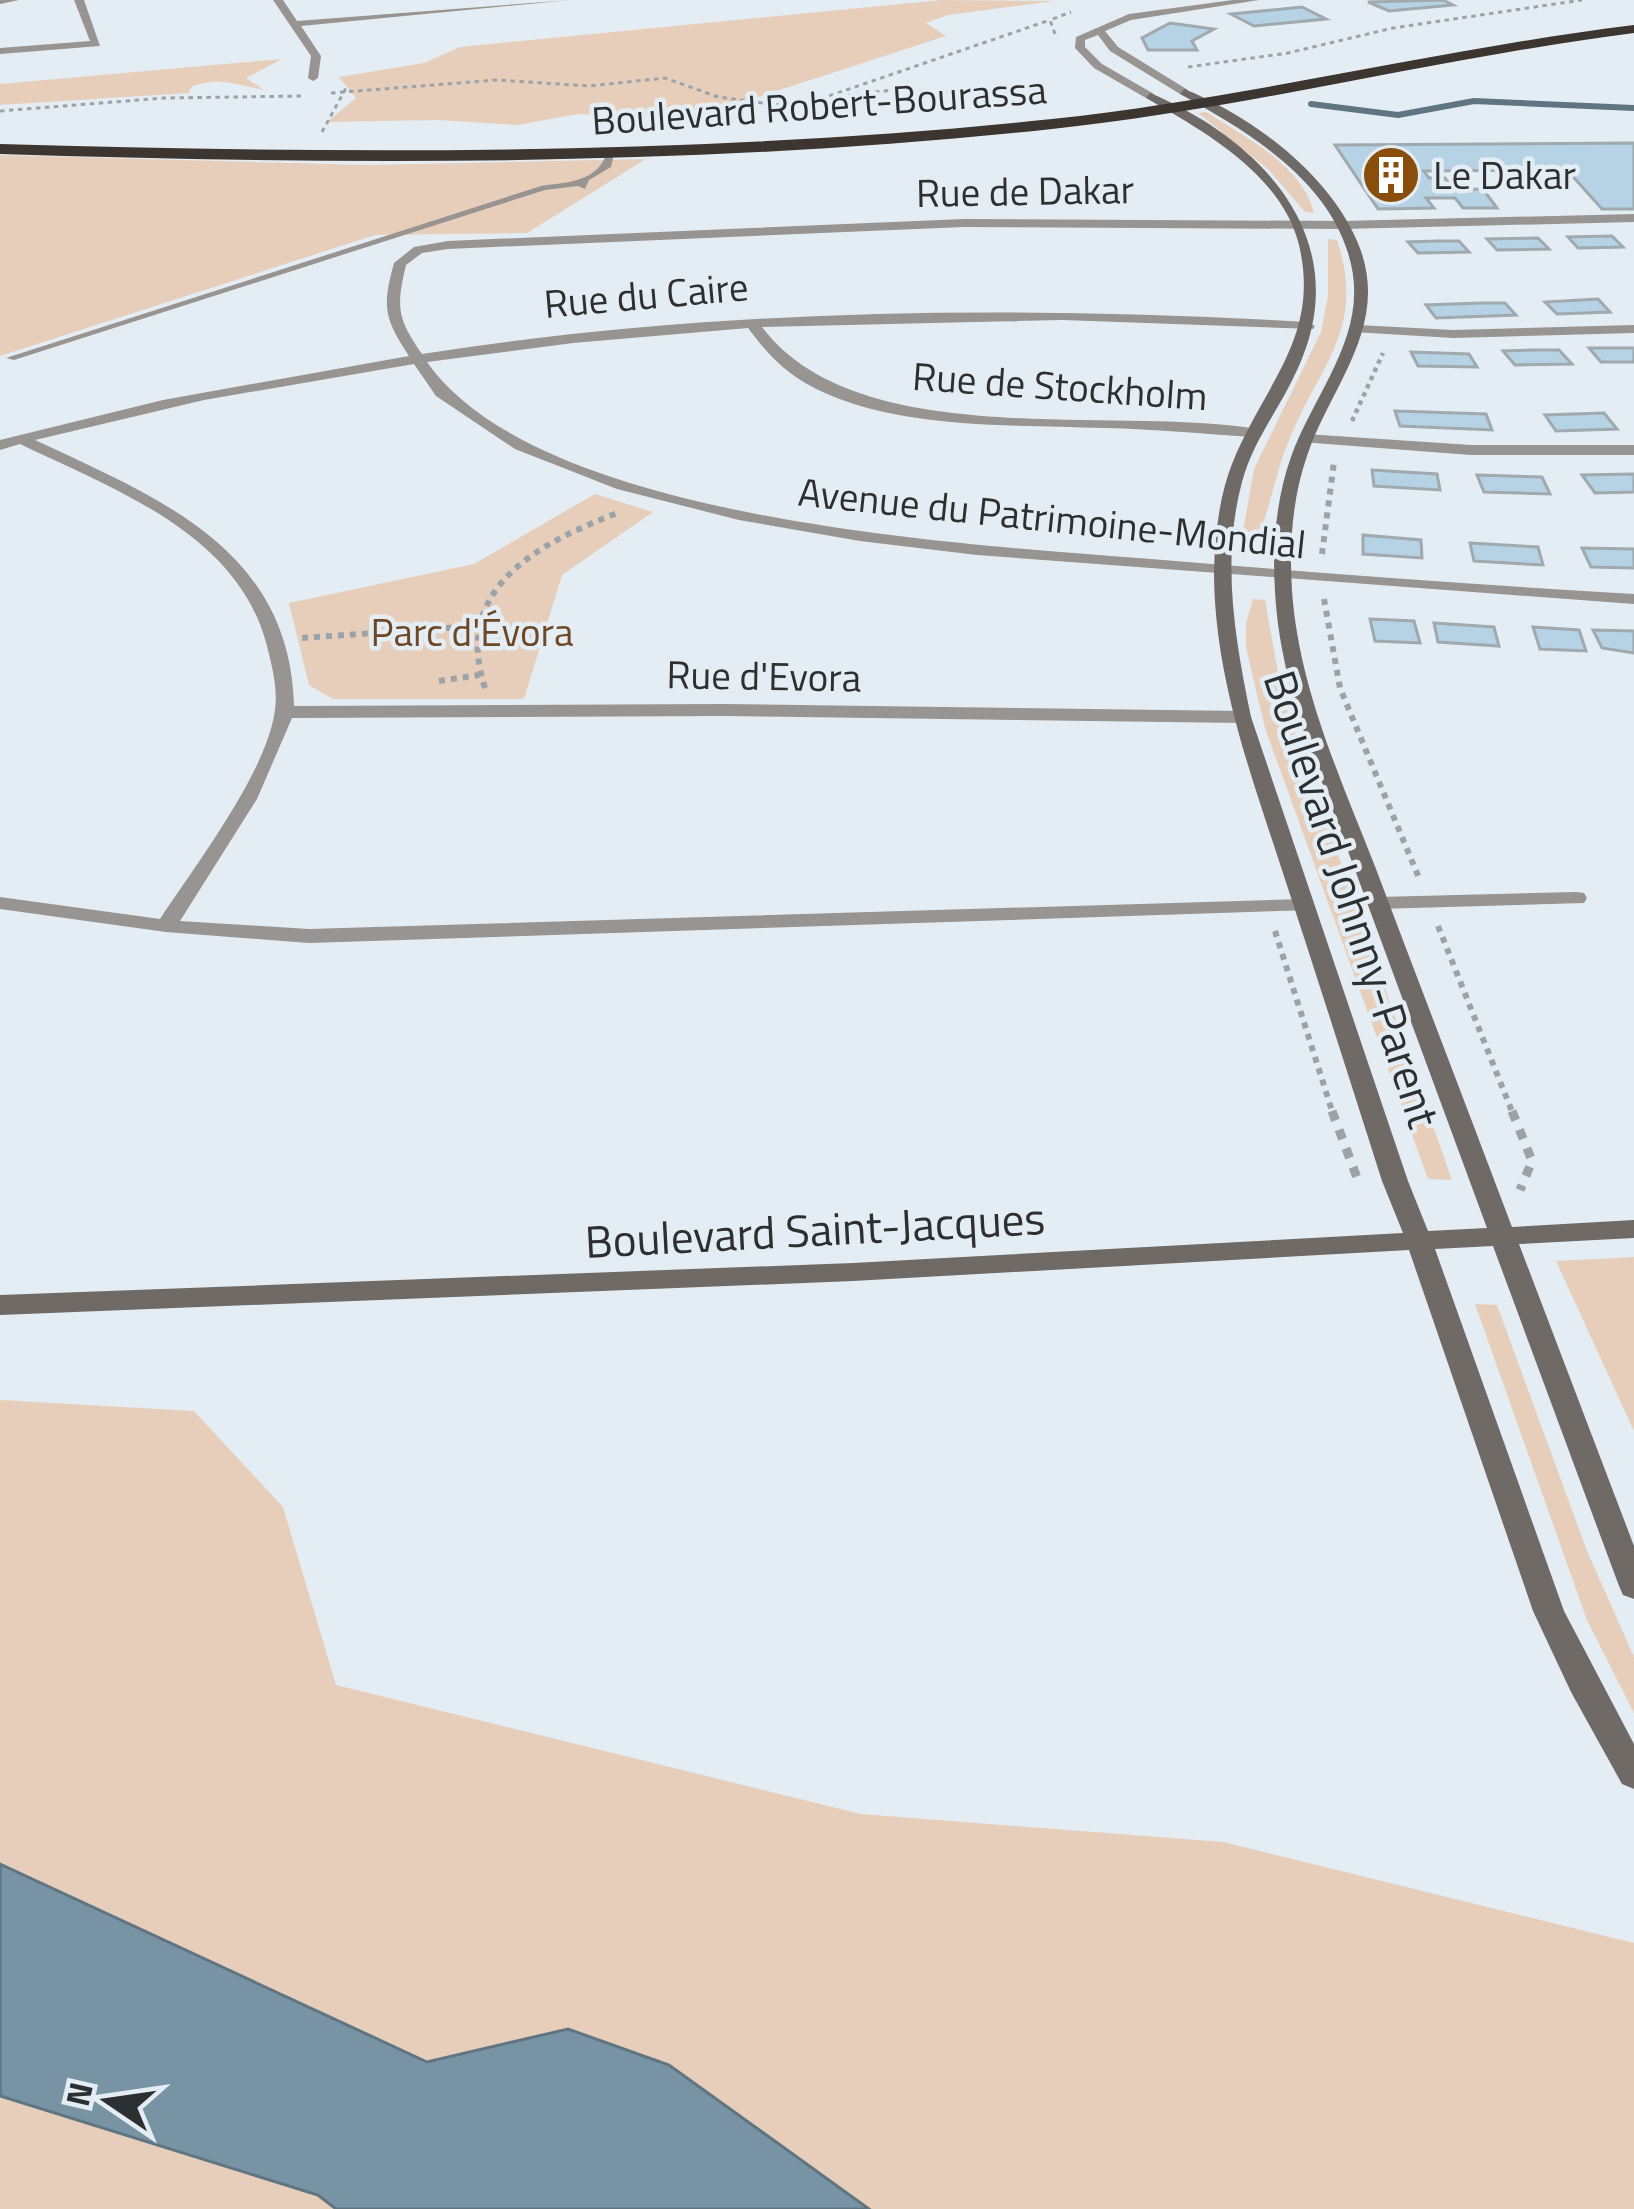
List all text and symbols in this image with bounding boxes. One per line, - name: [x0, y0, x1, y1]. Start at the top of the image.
- street label: Boulevard Robert-Bourassa: [590, 59, 1048, 150]
- building icon: Le Dakar: [1360, 144, 1422, 206]
- place label: Le Dakar: [1433, 145, 1576, 204]
- street label: Rue de Dakar: [915, 159, 1135, 222]
- street label: Rue du Caire: [541, 256, 751, 333]
- street label: Rue de Stockholm: [910, 346, 1210, 425]
- street label: Avenue du Patrimoine-Mondial: [795, 462, 1309, 573]
- park label: Parc d'Évora: [370, 602, 574, 661]
- street label: Rue d'Evora: [666, 644, 862, 707]
- street label: Boulevard Johnny-Parent: [1247, 661, 1459, 1136]
- street label: Boulevard Saint-Jacques: [583, 1183, 1047, 1275]
- north arrow: [48, 2041, 168, 2161]
- text: N: [52, 2077, 106, 2111]

